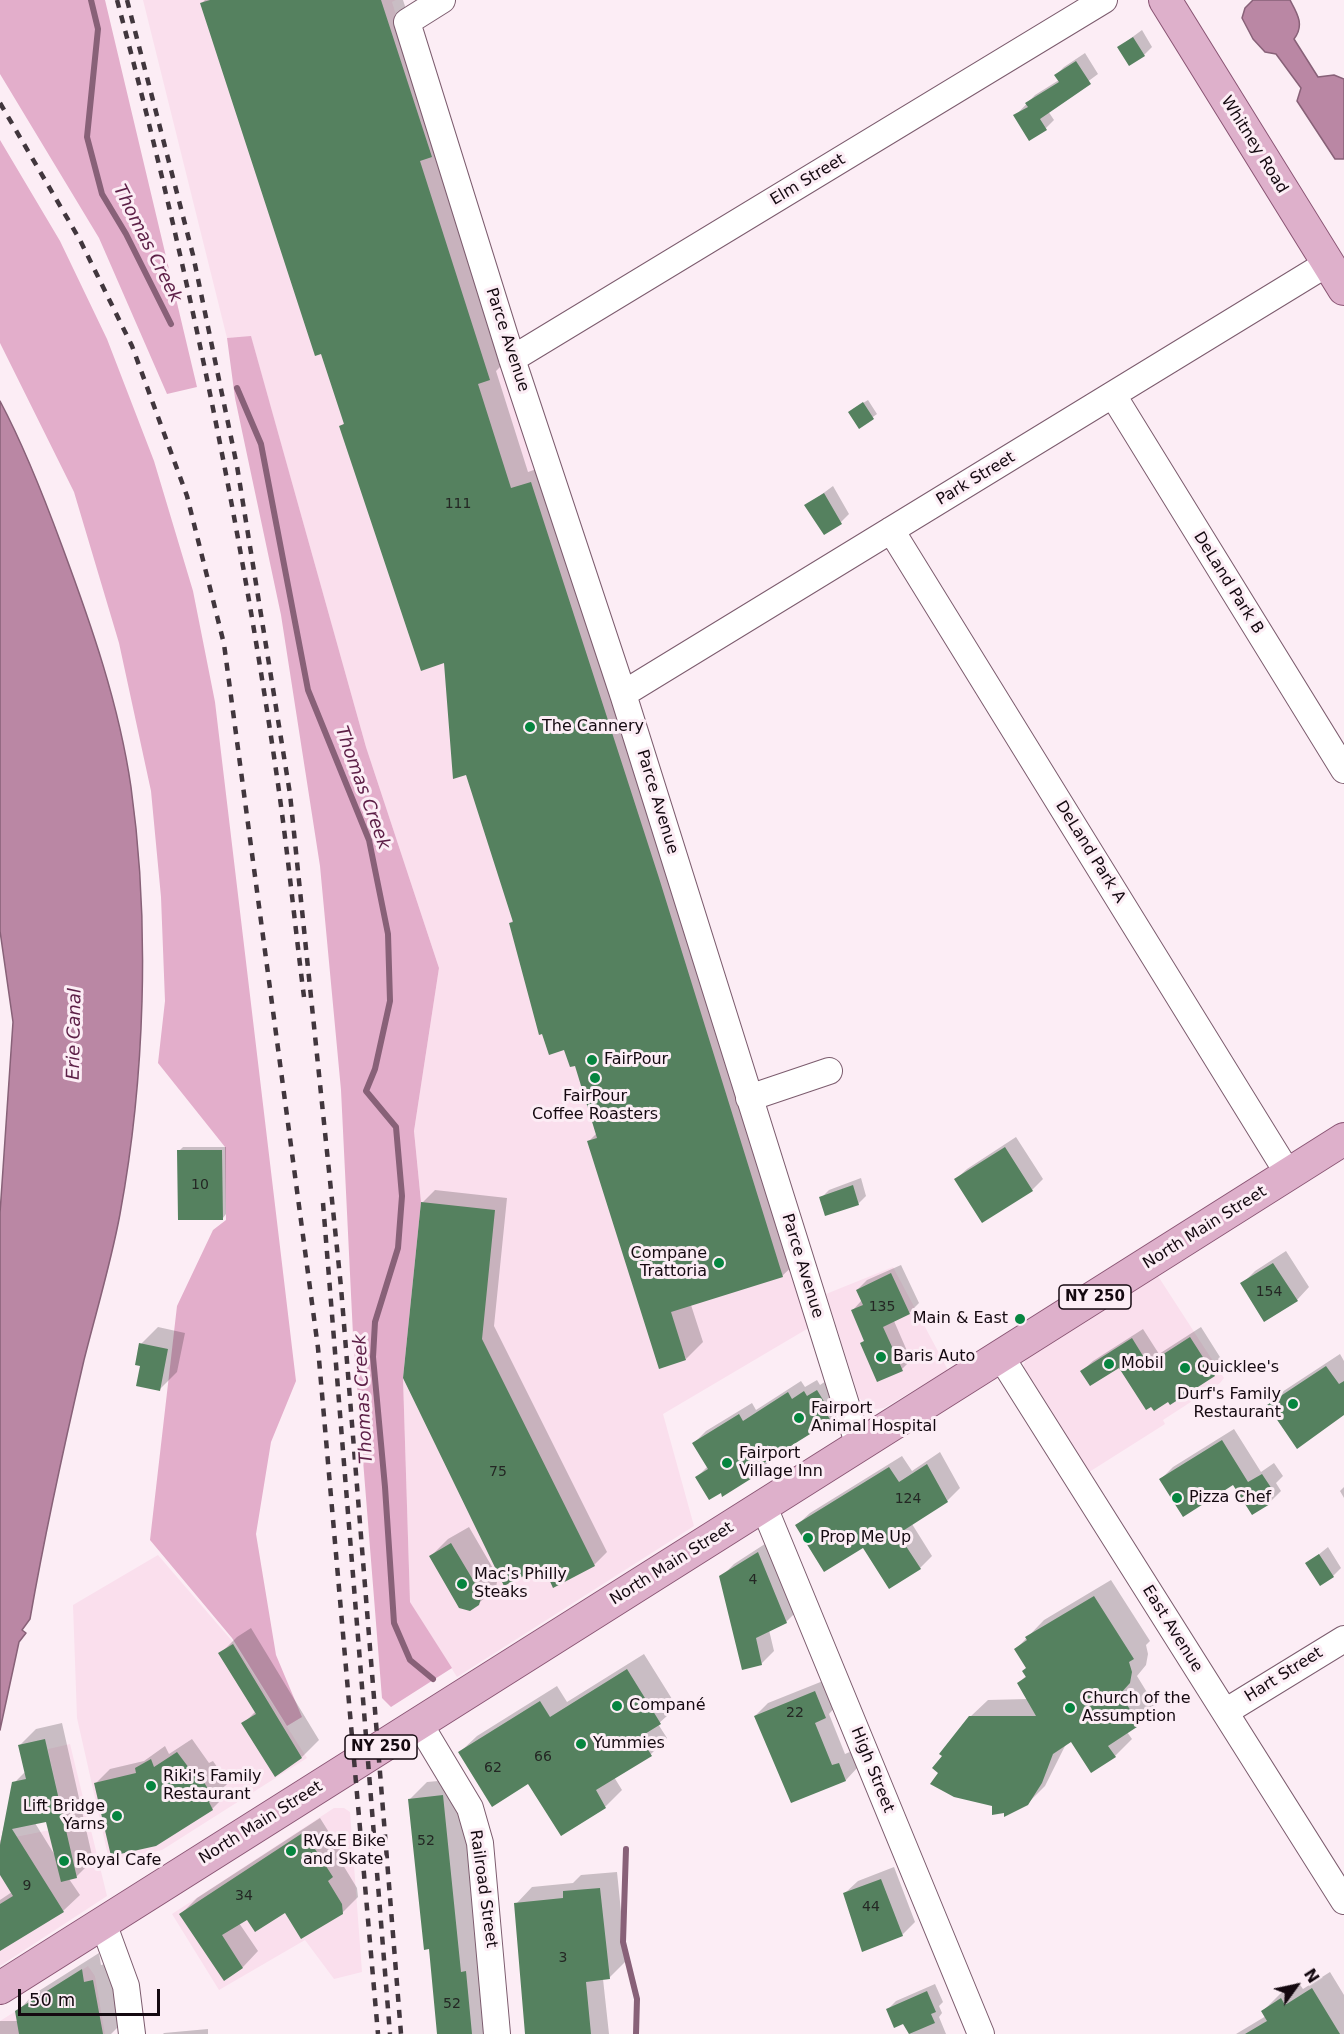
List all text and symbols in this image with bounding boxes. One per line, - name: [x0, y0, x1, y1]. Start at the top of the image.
- street label: Whitney Road: [1216, 93, 1292, 197]
- street label: Elm Street: [767, 150, 849, 210]
- water label: Thomas Creek: [108, 181, 186, 307]
- street label: Parce Avenue: [481, 286, 533, 394]
- street label: Park Street: [933, 448, 1019, 510]
- house number: 111: [445, 496, 471, 512]
- street label: DeLand Park B: [1189, 528, 1267, 638]
- place label: The Cannery: [542, 717, 644, 737]
- marker: The Cannery: [523, 720, 537, 734]
- water label: Thomas Creek: [330, 723, 394, 853]
- street label: Parce Avenue: [632, 747, 682, 857]
- street label: DeLand Park A: [1051, 797, 1129, 907]
- water label: Erie Canal: [63, 988, 87, 1080]
- place label: FairPour: [604, 1050, 668, 1070]
- marker: FairPour: [585, 1053, 599, 1067]
- marker: FairPour Coffee Roasters: [588, 1071, 602, 1085]
- place label: FairPour Coffee Roasters: [532, 1087, 658, 1125]
- house number: 10: [191, 1177, 209, 1193]
- street label: North Main Street: [1140, 1182, 1270, 1274]
- street label: Parce Avenue: [777, 1211, 827, 1321]
- place label: Compane Trattoria: [631, 1244, 707, 1282]
- marker: Compane Trattoria: [712, 1256, 726, 1270]
- house number: 154: [1256, 1284, 1282, 1300]
- road number: NY 250: [1059, 1285, 1131, 1309]
- house number: 135: [869, 1299, 895, 1315]
- place label: Main & East: [913, 1309, 1008, 1329]
- marker: Main & East: [1013, 1312, 1027, 1326]
- water label: Thomas Creek: [350, 1334, 378, 1464]
- place label: Baris Auto: [893, 1347, 975, 1367]
- marker: Baris Auto: [874, 1350, 888, 1364]
- place label: Mobil: [1121, 1354, 1164, 1374]
- marker: Mobil: [1102, 1357, 1116, 1371]
- place label: Quicklee's: [1197, 1358, 1279, 1378]
- marker: Quicklee's: [1178, 1361, 1192, 1375]
- place label: Durf's Family Restaurant: [1177, 1385, 1281, 1423]
- marker: Durf's Family Restaurant: [1286, 1397, 1300, 1411]
- place label: Fairport Animal Hospital: [811, 1399, 937, 1437]
- marker: Fairport Animal Hospital: [792, 1411, 806, 1425]
- place label: Fairport Village Inn: [739, 1444, 823, 1482]
- marker: Fairport Village Inn: [720, 1456, 734, 1470]
- house number: 75: [489, 1464, 507, 1480]
- place label: Pizza Chef: [1189, 1488, 1271, 1508]
- house number: 124: [895, 1491, 921, 1507]
- marker: Pizza Chef: [1170, 1491, 1184, 1505]
- street label: North Main Street: [607, 1518, 737, 1610]
- place label: Prop Me Up: [820, 1528, 911, 1548]
- marker: Prop Me Up: [801, 1531, 815, 1545]
- place label: Mac's Philly Steaks: [474, 1565, 567, 1603]
- house number: 4: [749, 1572, 757, 1588]
- marker: Mac's Philly Steaks: [455, 1577, 469, 1591]
- street label: East Avenue: [1138, 1582, 1206, 1676]
- street label: Hart Street: [1241, 1643, 1327, 1707]
- place label: Church of the Assumption: [1082, 1689, 1190, 1727]
- place label: Compané: [629, 1696, 705, 1716]
- marker: Compané: [610, 1699, 624, 1713]
- marker: Church of the Assumption: [1063, 1701, 1077, 1715]
- house number: 22: [786, 1705, 804, 1721]
- street label: High Street: [846, 1724, 898, 1816]
- place label: Yummies: [593, 1734, 665, 1754]
- road number: NY 250: [345, 1735, 417, 1759]
- marker: Yummies: [574, 1737, 588, 1751]
- house number: 66: [534, 1749, 552, 1765]
- house number: 62: [484, 1760, 502, 1776]
- place label: Riki's Family Restaurant: [163, 1767, 262, 1805]
- street label: North Main Street: [196, 1777, 326, 1869]
- marker: Riki's Family Restaurant: [144, 1779, 158, 1793]
- place label: Lift Bridge Yarns: [23, 1797, 105, 1835]
- marker: Lift Bridge Yarns: [110, 1809, 124, 1823]
- street label: Railroad Street: [465, 1829, 501, 1949]
- place label: RV&E Bike and Skate: [303, 1832, 386, 1870]
- house number: 52: [417, 1833, 435, 1849]
- marker: RV&E Bike and Skate: [284, 1844, 298, 1858]
- place label: Royal Cafe: [76, 1851, 161, 1871]
- marker: Royal Cafe: [57, 1854, 71, 1868]
- house number: 9: [23, 1878, 31, 1894]
- house number: 34: [235, 1888, 253, 1904]
- house number: 44: [862, 1899, 880, 1915]
- house number: 3: [559, 1950, 567, 1966]
- north arrow: [1266, 1956, 1326, 2016]
- text: N: [1300, 1965, 1323, 1987]
- scale bar: [21, 1977, 164, 2015]
- text: 50 m: [29, 1989, 75, 2010]
- house number: 52: [443, 1996, 461, 2012]

